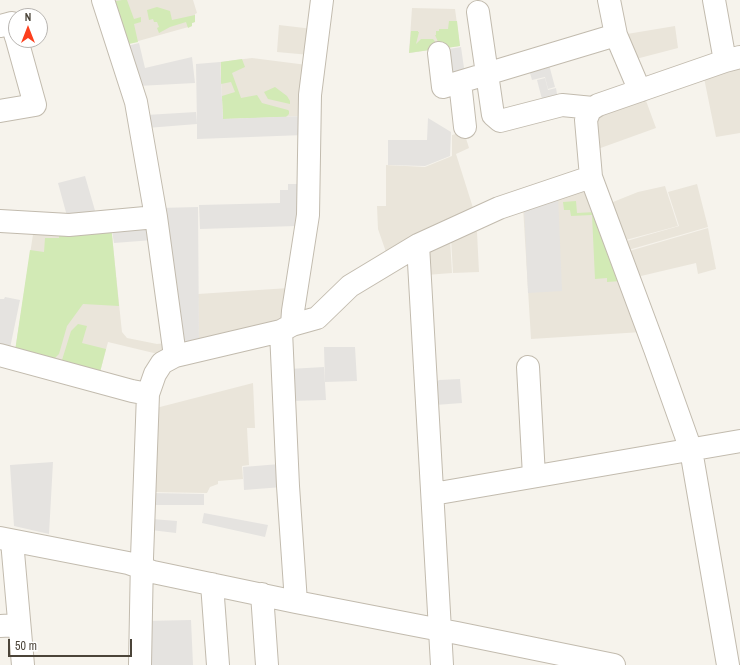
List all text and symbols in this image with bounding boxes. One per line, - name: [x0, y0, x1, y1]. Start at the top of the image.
- north arrow: [8, 8, 48, 48]
- text: N: [25, 10, 31, 24]
- scale bar: [10, 631, 134, 657]
- text: 50 m: [15, 638, 37, 654]

